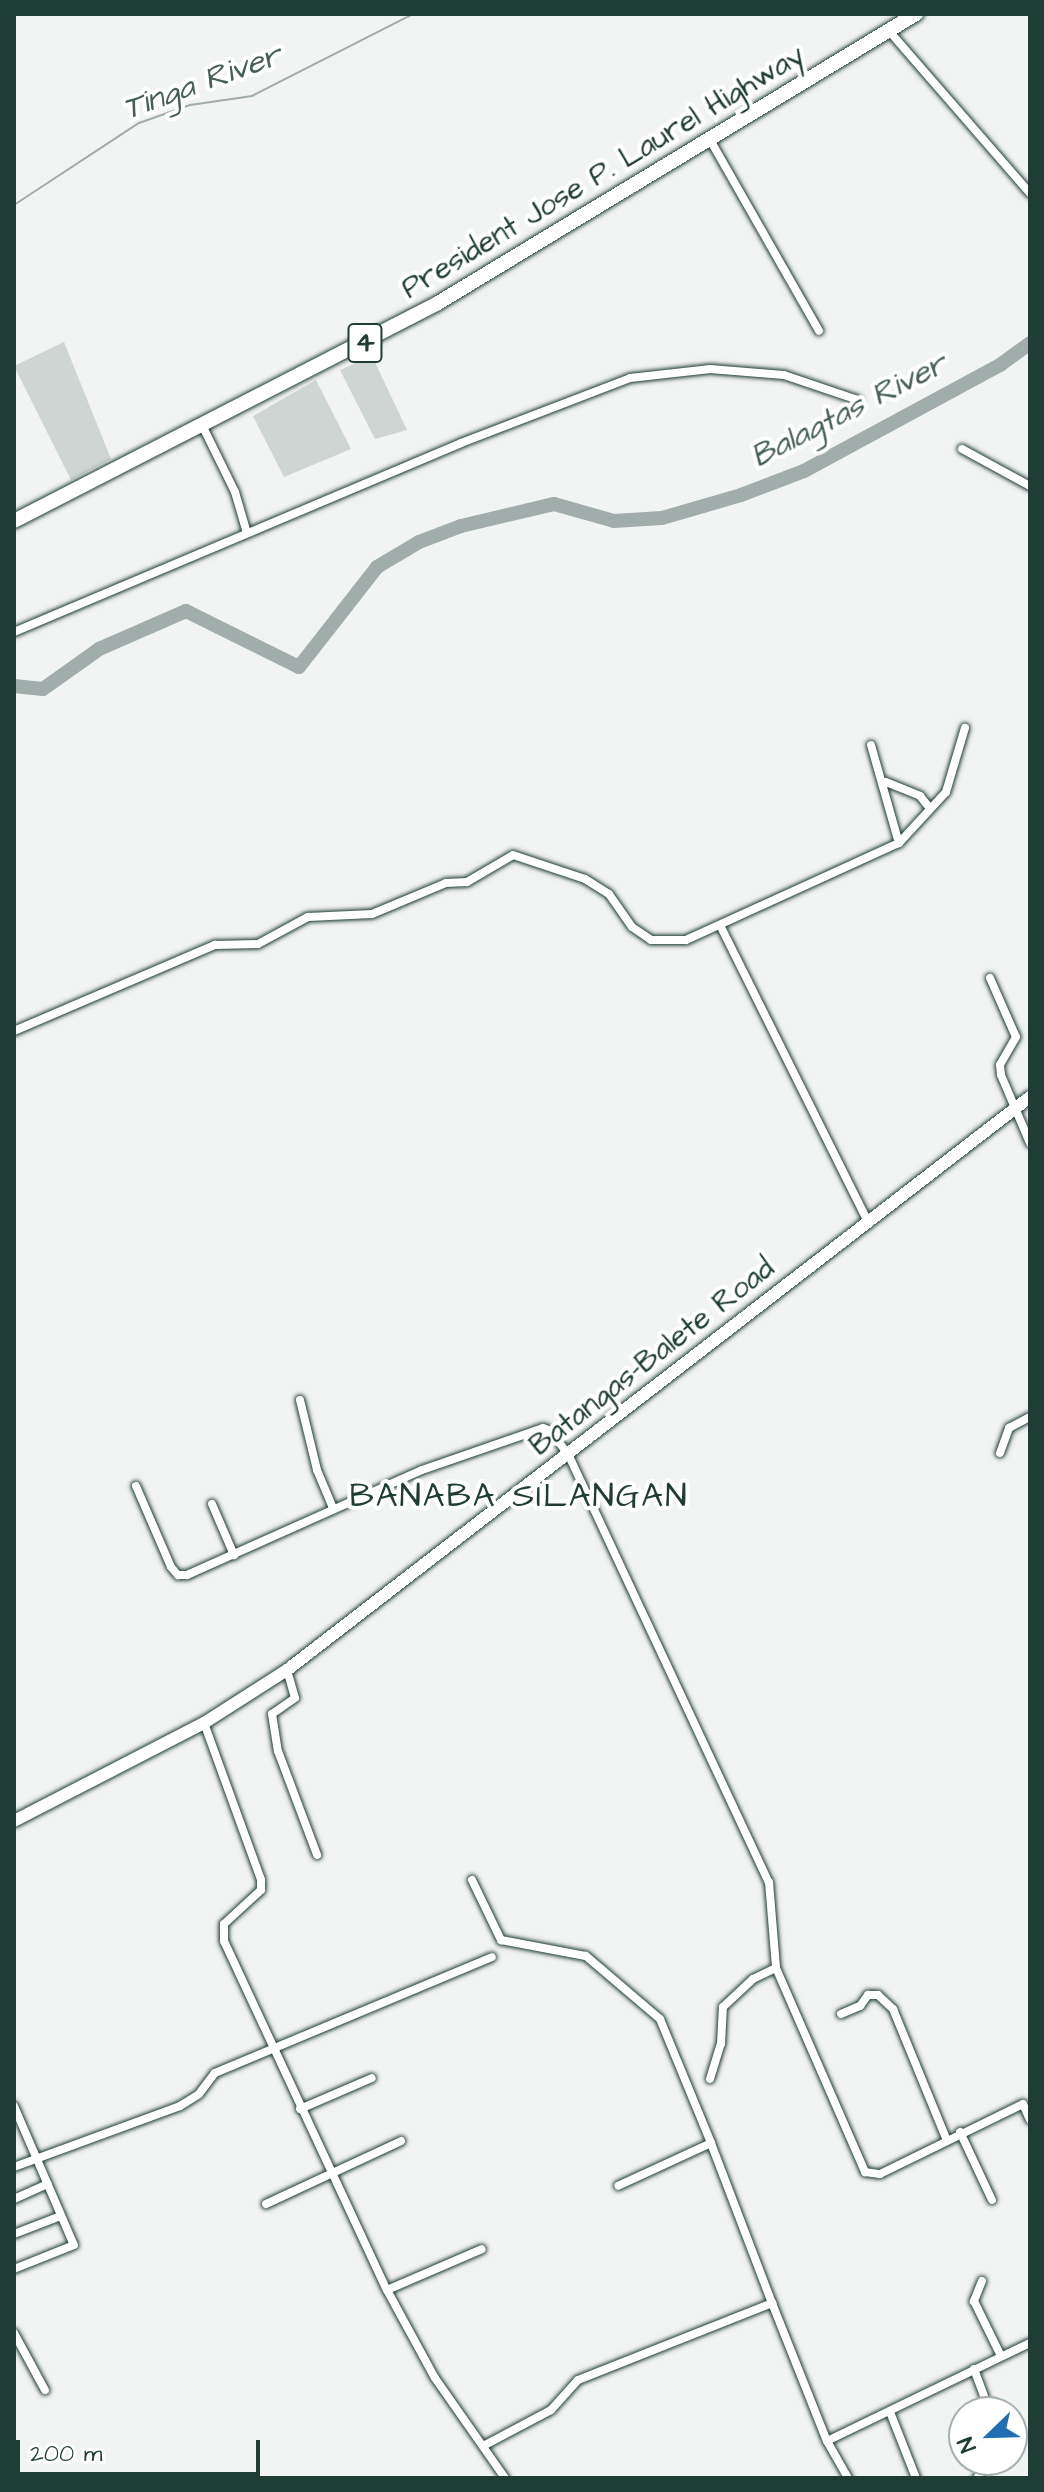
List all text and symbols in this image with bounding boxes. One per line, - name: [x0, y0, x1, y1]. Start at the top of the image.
- water label: Tinga River: [118, 37, 286, 129]
- street label: President Jose P. Laurel Highway: [395, 37, 811, 307]
- road number: 4: [347, 319, 383, 367]
- water label: Balagtas River: [745, 345, 953, 477]
- street label: Batangas-Balete Road: [522, 1250, 782, 1464]
- district label: BANABA SILANGAN: [350, 1477, 688, 1517]
- north arrow: [948, 2396, 1028, 2476]
- scale bar: [20, 2424, 264, 2474]
- text: N: [950, 2432, 984, 2457]
- text: 200 m: [30, 2437, 102, 2471]

